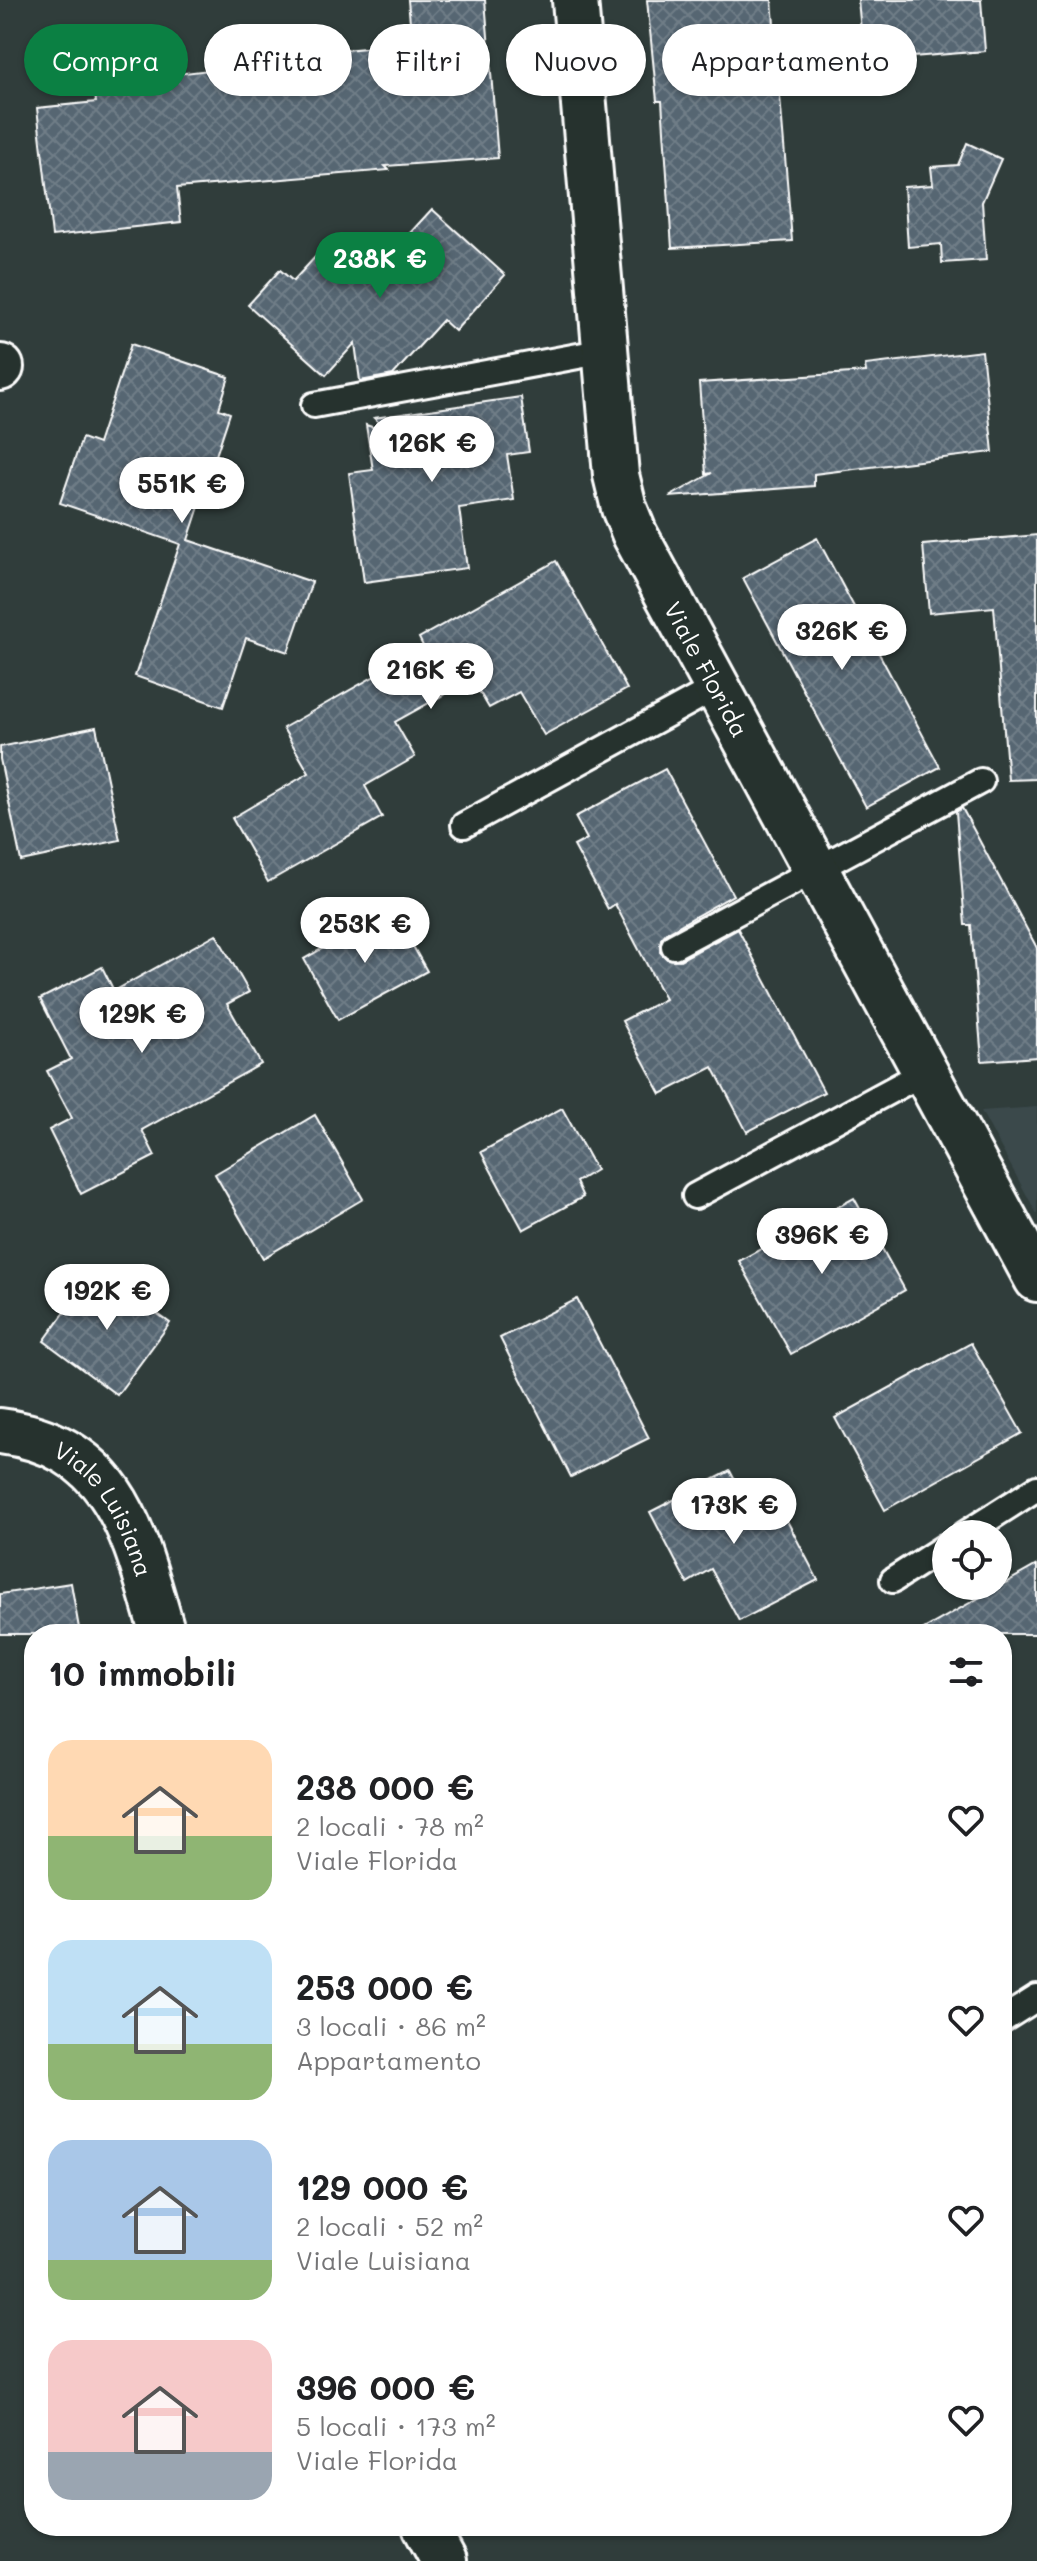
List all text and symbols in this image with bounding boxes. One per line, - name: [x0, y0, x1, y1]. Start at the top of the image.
- chip: Compra: [24, 24, 188, 96]
- chip: Affitta: [204, 24, 352, 96]
- chip: Filtri: [368, 24, 490, 96]
- chip: Nuovo: [506, 24, 646, 96]
- chip: Appartamento: [662, 24, 917, 96]
- pin: 238K €: [315, 232, 445, 300]
- text: 238K €: [333, 241, 427, 275]
- pin: 126K €: [367, 416, 497, 484]
- text: 126K €: [387, 425, 477, 459]
- pin: 551K €: [117, 457, 247, 525]
- text: 551K €: [137, 466, 227, 500]
- street label: Viale Florida: [658, 596, 757, 742]
- pin: 326K €: [777, 604, 907, 672]
- text: 326K €: [795, 613, 889, 647]
- pin: 216K €: [366, 643, 496, 711]
- text: 216K €: [386, 652, 476, 686]
- pin: 253K €: [300, 897, 430, 965]
- text: 253K €: [319, 906, 411, 940]
- pin: 129K €: [77, 987, 207, 1055]
- text: 129K €: [97, 996, 187, 1030]
- pin: 396K €: [757, 1208, 887, 1276]
- text: 396K €: [775, 1217, 869, 1251]
- pin: 192K €: [42, 1264, 172, 1332]
- text: 192K €: [62, 1273, 152, 1307]
- street label: Viale Luisiana: [49, 1433, 161, 1580]
- pin: 173K €: [669, 1478, 799, 1546]
- text: 173K €: [689, 1487, 779, 1521]
- map controls: [932, 1520, 1012, 1600]
- button: locate: [932, 1520, 1012, 1600]
- text: 10 immobili: [48, 1650, 237, 1695]
- icon: filters: [944, 1650, 988, 1694]
- text: 238 000 €: [296, 1764, 474, 1809]
- icon: home: [112, 1772, 208, 1868]
- icon: heart: [944, 1798, 988, 1842]
- text: 2 locali · 78 m²: [296, 1809, 484, 1843]
- text: Viale Florida: [296, 1843, 458, 1877]
- text: 253 000 €: [296, 1964, 473, 2009]
- icon: home: [112, 1972, 208, 2068]
- icon: heart: [944, 1998, 988, 2042]
- text: 3 locali · 86 m²: [296, 2009, 486, 2043]
- text: Appartamento: [296, 2043, 481, 2077]
- text: 129 000 €: [296, 2164, 468, 2209]
- icon: home: [112, 2172, 208, 2268]
- icon: heart: [944, 2198, 988, 2242]
- text: 2 locali · 52 m²: [296, 2209, 483, 2243]
- text: Viale Luisiana: [296, 2243, 471, 2277]
- text: 396 000 €: [296, 2364, 475, 2409]
- icon: home: [112, 2372, 208, 2468]
- icon: heart: [944, 2398, 988, 2442]
- text: 5 locali · 173 m²: [296, 2409, 496, 2443]
- text: Viale Florida: [296, 2443, 458, 2477]

